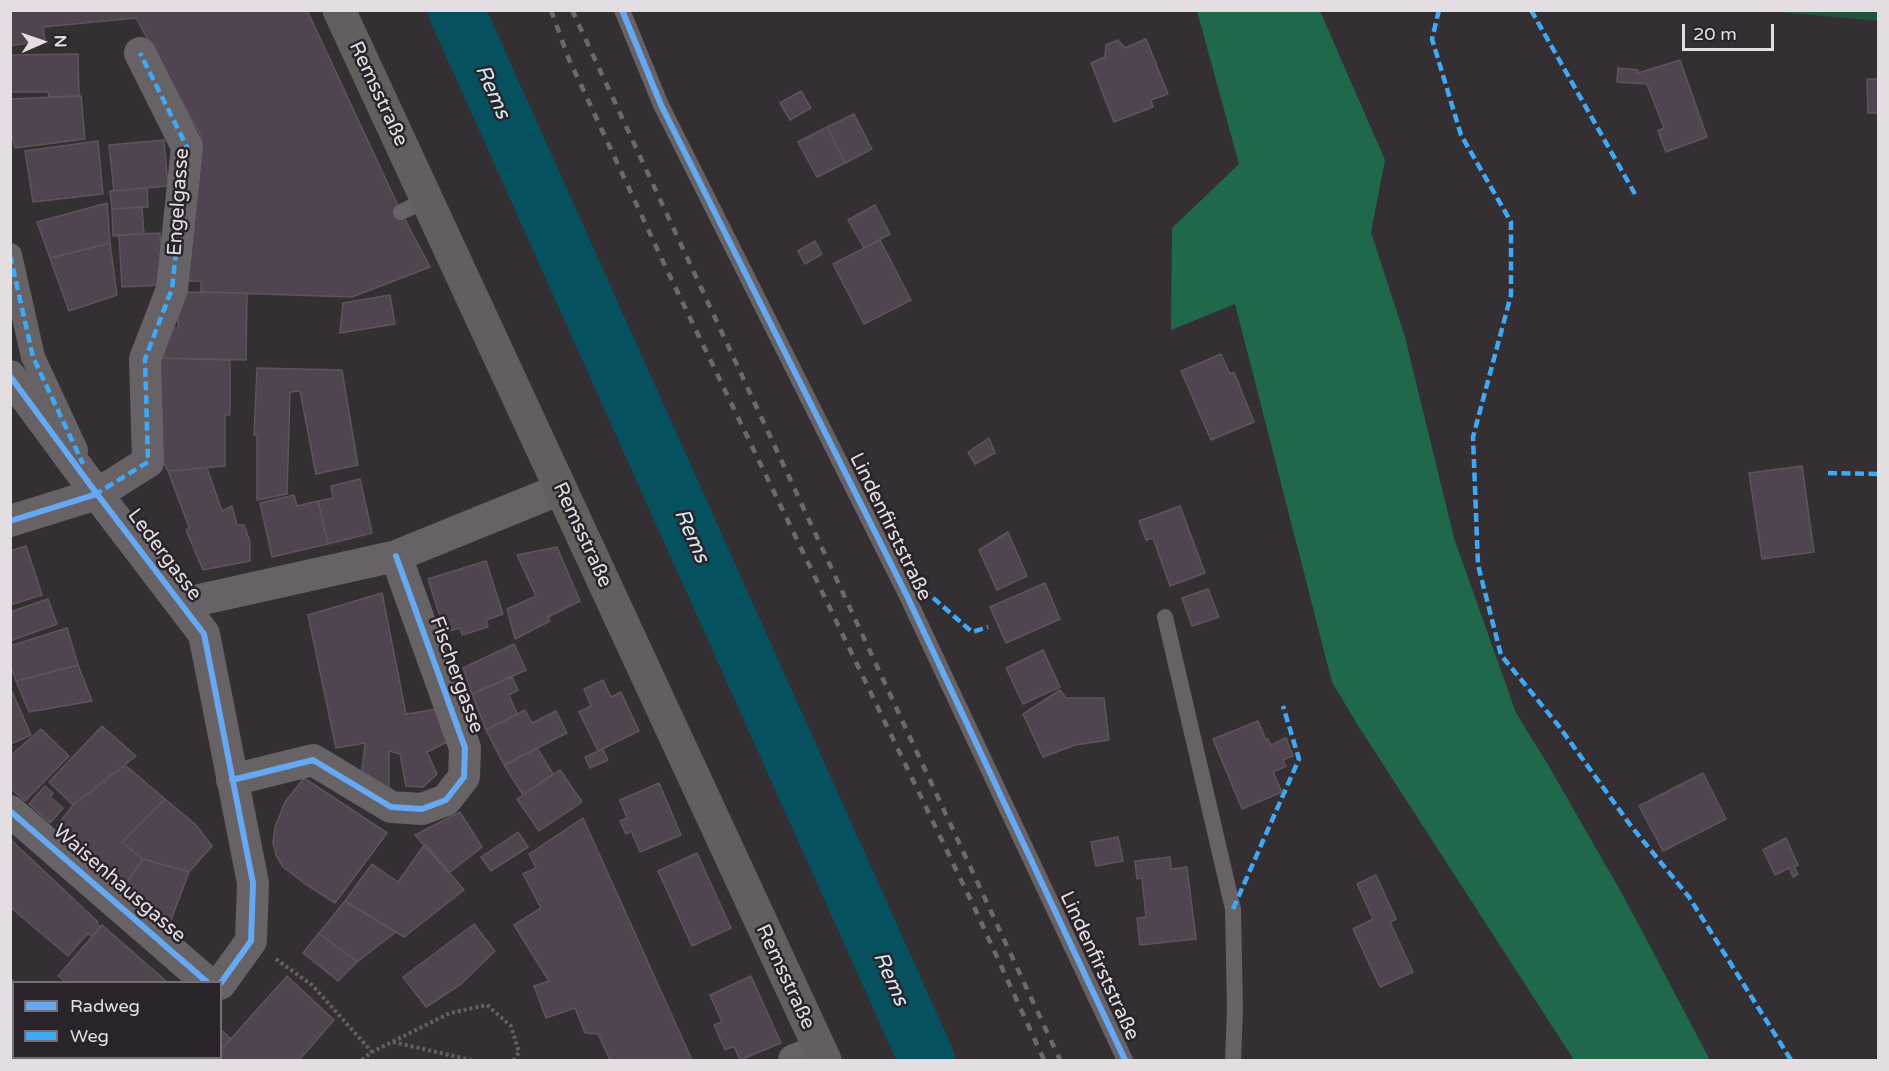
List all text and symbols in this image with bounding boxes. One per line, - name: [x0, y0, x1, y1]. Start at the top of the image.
- north arrow: [12, 12, 72, 72]
- scale bar: [1685, 12, 1776, 50]
- text: 20 m: [1693, 23, 1737, 45]
- text: N: [50, 35, 70, 48]
- street label: Remsstraße: [343, 38, 413, 150]
- water label: Rems: [469, 61, 515, 123]
- street label: Engelgasse: [163, 147, 195, 257]
- street label: Lindenfirststraße: [844, 449, 936, 605]
- street label: Remsstraße: [547, 479, 617, 591]
- street label: Ledergasse: [122, 504, 206, 606]
- water label: Rems: [668, 505, 714, 567]
- street label: Fischergasse: [424, 613, 488, 737]
- street label: Waisenhausgasse: [48, 820, 190, 948]
- street label: Lindenfirststraße: [1054, 888, 1144, 1044]
- street label: Remsstraße: [750, 921, 820, 1033]
- water label: Rems: [867, 948, 913, 1010]
- legend: [12, 981, 222, 1059]
- text: Radweg: [70, 995, 140, 1017]
- text: Weg: [70, 1025, 109, 1047]

